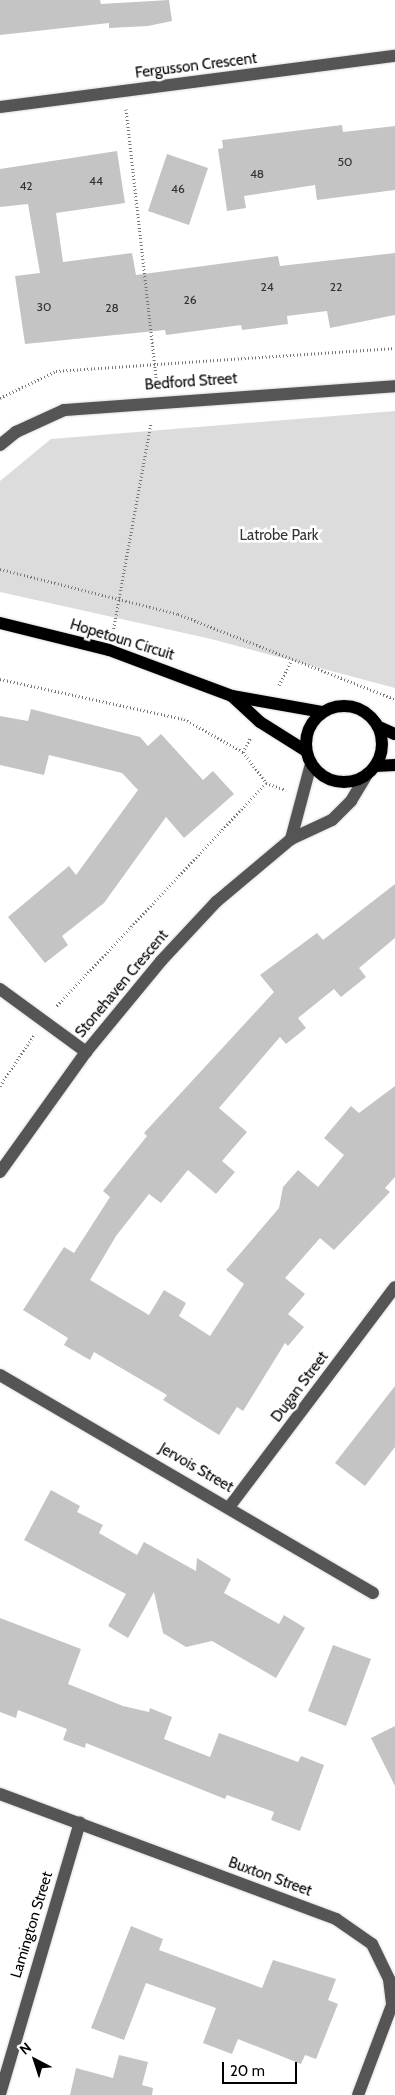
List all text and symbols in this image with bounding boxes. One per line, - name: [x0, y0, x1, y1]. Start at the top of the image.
- street label: Fergusson Crescent: [134, 50, 258, 82]
- house number: 50: [338, 155, 352, 169]
- house number: 48: [250, 167, 264, 181]
- house number: 44: [89, 174, 103, 188]
- house number: 42: [19, 179, 33, 193]
- house number: 46: [171, 182, 185, 196]
- house number: 24: [260, 280, 274, 294]
- house number: 22: [330, 280, 342, 294]
- house number: 26: [183, 293, 197, 307]
- house number: 30: [37, 300, 51, 314]
- house number: 28: [105, 301, 119, 315]
- street label: Bedford Street: [144, 370, 238, 394]
- park label: Latrobe Park: [240, 527, 318, 545]
- street label: Hopetoun Circuit: [68, 616, 176, 664]
- street label: Stonehaven Crescent: [72, 927, 172, 1041]
- street label: Dugan Street: [268, 1348, 332, 1426]
- street label: Jervois Street: [156, 1439, 236, 1497]
- street label: Buxton Street: [226, 1854, 314, 1900]
- street label: Lamington Street: [7, 1870, 57, 1980]
- north arrow: [10, 2035, 60, 2085]
- text: N: [16, 2038, 35, 2059]
- scale bar: [225, 2052, 300, 2084]
- text: 20 m: [230, 2062, 265, 2080]

